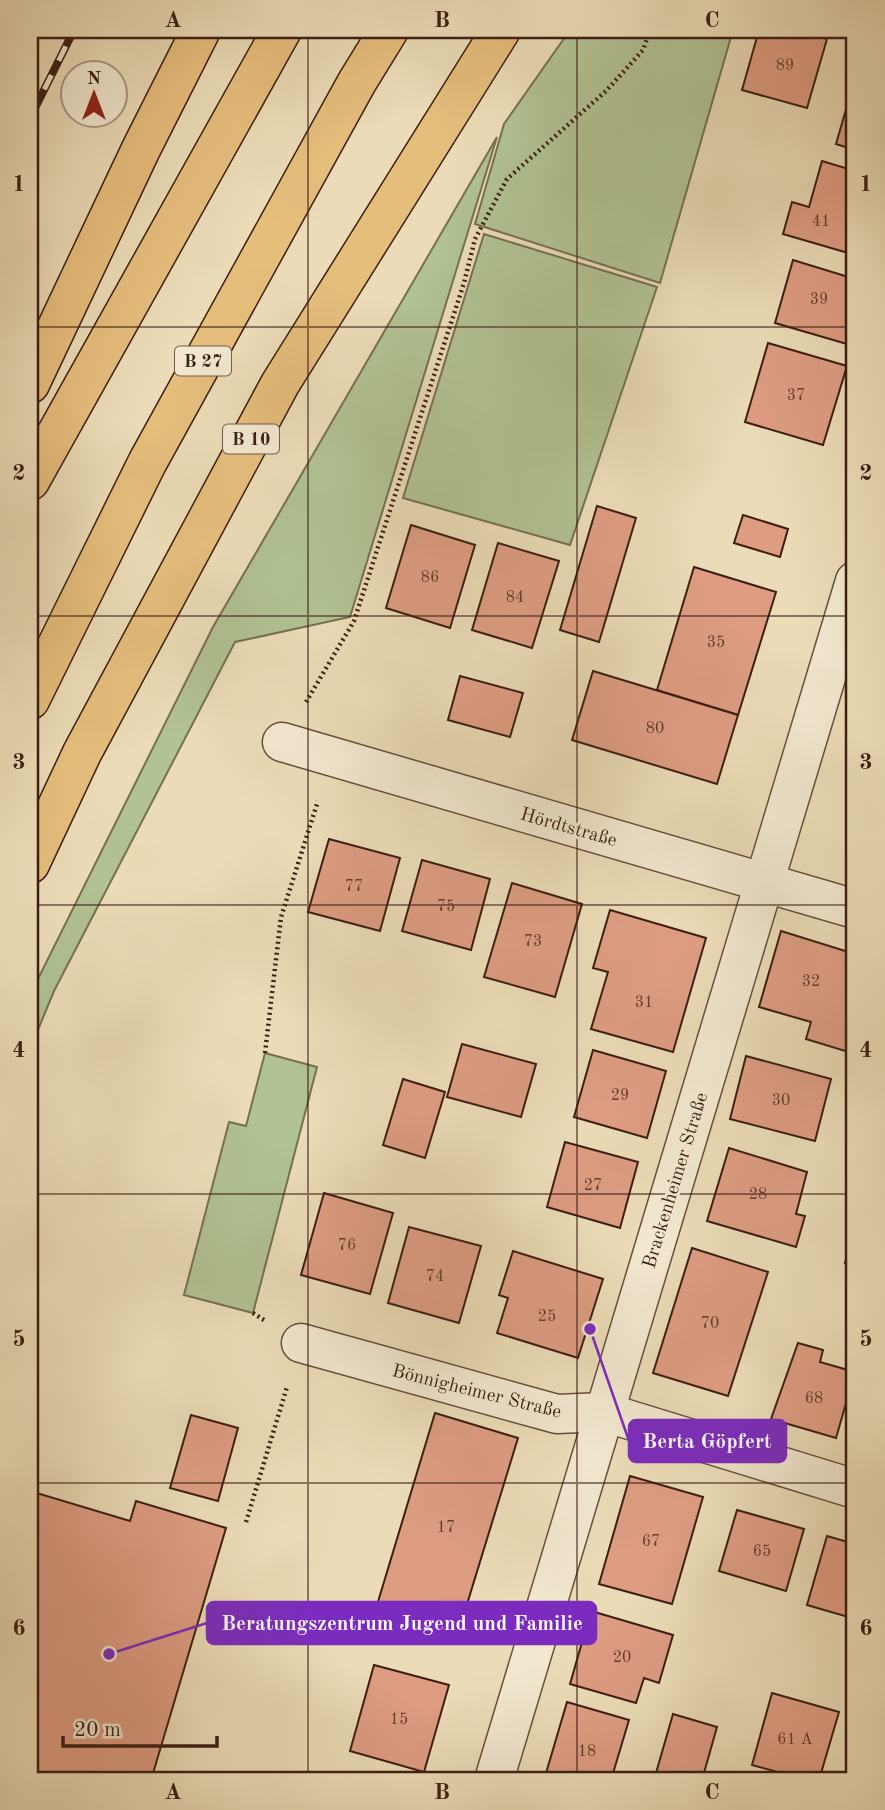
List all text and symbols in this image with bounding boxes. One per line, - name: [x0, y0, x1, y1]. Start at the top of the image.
- text: A: [164, 9, 182, 32]
- text: B: [434, 9, 450, 32]
- text: C: [704, 9, 720, 32]
- house number: 89: [776, 58, 794, 74]
- north arrow: [60, 60, 130, 130]
- text: N: [87, 70, 102, 89]
- text: 1: [12, 173, 26, 196]
- text: 1: [859, 173, 873, 196]
- house number: 41: [812, 214, 830, 230]
- house number: 39: [810, 292, 828, 308]
- road number: B 27: [175, 346, 231, 376]
- house number: 37: [787, 388, 805, 404]
- road number: B 10: [223, 424, 279, 454]
- text: 2: [12, 462, 26, 485]
- text: 2: [859, 462, 873, 485]
- house number: 86: [421, 570, 439, 586]
- house number: 84: [506, 590, 524, 606]
- house number: 35: [707, 635, 725, 651]
- house number: 80: [646, 721, 664, 737]
- text: 3: [12, 751, 26, 774]
- text: 3: [859, 751, 873, 774]
- street label: Hördtstraße: [518, 806, 619, 851]
- house number: 77: [345, 879, 363, 895]
- house number: 75: [437, 899, 455, 915]
- house number: 73: [524, 934, 542, 950]
- house number: 32: [802, 974, 820, 990]
- house number: 31: [635, 995, 653, 1011]
- text: 4: [12, 1039, 26, 1062]
- text: 4: [859, 1039, 873, 1062]
- house number: 29: [611, 1088, 629, 1104]
- street label: Brackenheimer Straße: [641, 1090, 712, 1271]
- house number: 30: [772, 1093, 790, 1109]
- house number: 27: [584, 1178, 602, 1194]
- house number: 28: [749, 1187, 767, 1203]
- house number: 76: [338, 1238, 356, 1254]
- house number: 74: [426, 1269, 444, 1285]
- house number: 25: [538, 1309, 556, 1325]
- house number: 70: [701, 1316, 719, 1332]
- text: 5: [12, 1328, 26, 1351]
- text: 5: [859, 1328, 873, 1351]
- street label: Bönnigheimer Straße: [390, 1362, 563, 1423]
- house number: 68: [805, 1391, 823, 1407]
- callout: Berta Göpfert: [629, 1420, 786, 1462]
- text: Berta Göpfert: [642, 1432, 772, 1453]
- house number: 17: [437, 1520, 455, 1536]
- house number: 67: [642, 1534, 660, 1550]
- house number: 65: [753, 1544, 771, 1560]
- callout: Beratungszentrum Jugend und Familie: [207, 1602, 596, 1644]
- text: Beratungszentrum Jugend und Familie: [221, 1614, 583, 1635]
- text: 6: [12, 1617, 26, 1640]
- text: 6: [859, 1617, 873, 1640]
- house number: 20: [613, 1650, 631, 1666]
- scale bar: [63, 1705, 217, 1749]
- house number: 15: [390, 1712, 408, 1728]
- text: 20 m: [74, 1720, 121, 1741]
- house number: 61 A: [777, 1732, 813, 1748]
- house number: 18: [578, 1744, 596, 1760]
- text: A: [164, 1781, 182, 1804]
- text: B: [434, 1781, 450, 1804]
- text: C: [704, 1781, 720, 1804]

